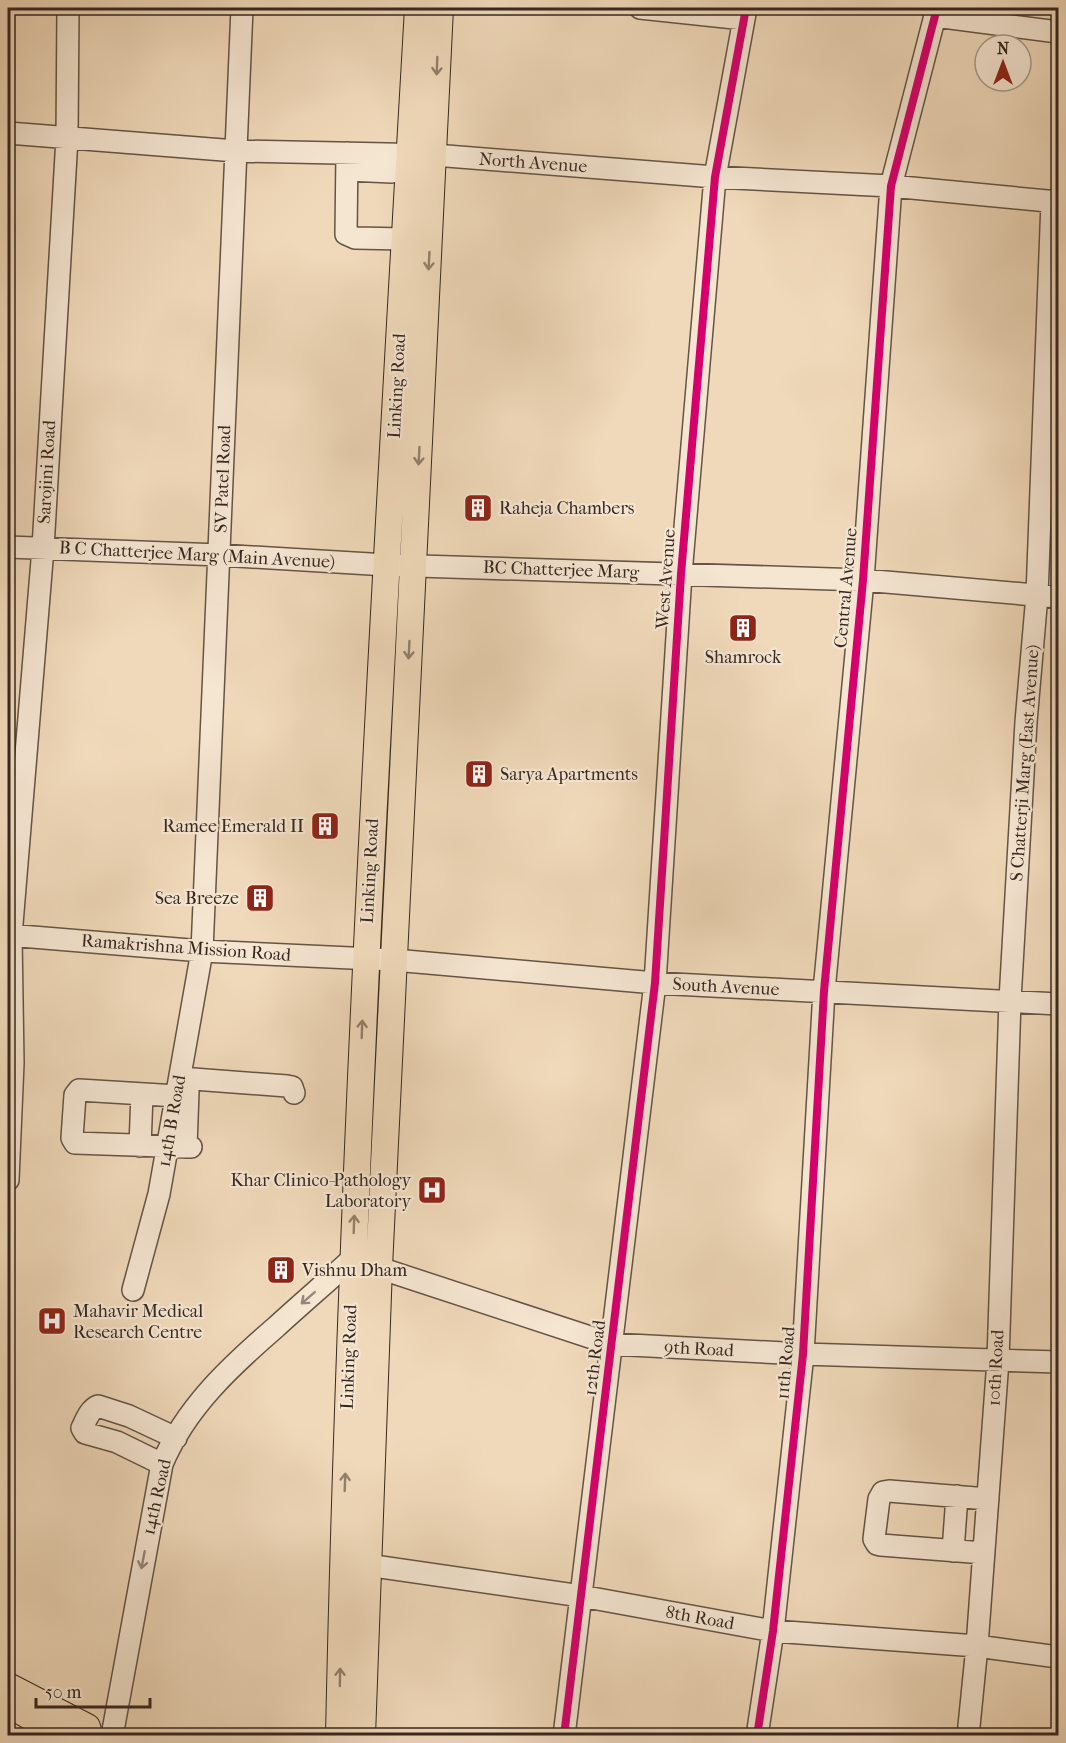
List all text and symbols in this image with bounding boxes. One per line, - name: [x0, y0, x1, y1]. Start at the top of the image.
- north arrow: [973, 33, 1033, 93]
- text: N: [997, 39, 1010, 58]
- one-way arrow: [432, 55, 443, 75]
- street label: North Avenue: [478, 149, 588, 177]
- one-way arrow: [423, 250, 434, 270]
- street label: Linking Road: [384, 333, 410, 439]
- street label: Sarojini Road: [34, 419, 60, 524]
- street label: SV Patel Road: [211, 424, 235, 533]
- one-way arrow: [413, 445, 424, 465]
- building icon: Raheja Chambers: [462, 492, 494, 524]
- place label: Raheja Chambers: [499, 498, 635, 519]
- street label: Central Avenue: [830, 527, 862, 649]
- street label: West Avenue: [652, 528, 680, 631]
- street label: B C Chatterjee Marg (Main Avenue): [58, 537, 336, 573]
- street label: BC Chatterjee Marg: [483, 557, 640, 583]
- building icon: Shamrock: [727, 612, 759, 644]
- one-way arrow: [404, 640, 415, 660]
- street label: S Chatterji Marg (East Avenue): [1006, 644, 1044, 882]
- place label: Shamrock: [705, 647, 782, 668]
- building icon: Sarya Apartments: [463, 758, 495, 790]
- place label: Sarya Apartments: [500, 764, 638, 785]
- building icon: Ramee Emerald II: [309, 810, 341, 842]
- place label: Ramee Emerald II: [162, 816, 304, 837]
- street label: Linking Road: [357, 818, 383, 924]
- building icon: Sea Breeze: [244, 882, 276, 914]
- place label: Sea Breeze: [155, 888, 239, 909]
- street label: Ramakrishna Mission Road: [80, 930, 292, 966]
- street label: South Avenue: [672, 974, 780, 1000]
- one-way arrow: [356, 1020, 367, 1040]
- street label: 14th B Road: [154, 1073, 190, 1169]
- place label: Khar Clinico-Pathology Laboratory: [230, 1170, 412, 1212]
- hospital icon: Khar Clinico-Pathology Laboratory: [416, 1174, 448, 1206]
- one-way arrow: [348, 1215, 359, 1235]
- building icon: Vishnu Dham: [265, 1254, 297, 1286]
- place label: Vishnu Dham: [301, 1260, 407, 1281]
- one-way arrow: [301, 1291, 316, 1305]
- place label: Mahavir Medical Research Centre: [73, 1301, 203, 1343]
- street label: Linking Road: [337, 1304, 361, 1410]
- hospital icon: Mahavir Medical Research Centre: [36, 1305, 68, 1337]
- street label: 12th Road: [580, 1319, 610, 1397]
- street label: 11th Road: [772, 1325, 800, 1400]
- street label: 10th Road: [984, 1329, 1009, 1407]
- street label: 9th Road: [664, 1337, 735, 1361]
- street label: 14th Road: [138, 1457, 176, 1537]
- one-way arrow: [339, 1473, 351, 1493]
- one-way arrow: [137, 1550, 148, 1569]
- street label: 8th Road: [664, 1602, 736, 1634]
- one-way arrow: [334, 1668, 346, 1688]
- scale bar: [36, 1671, 150, 1709]
- text: 50 m: [45, 1682, 82, 1703]

